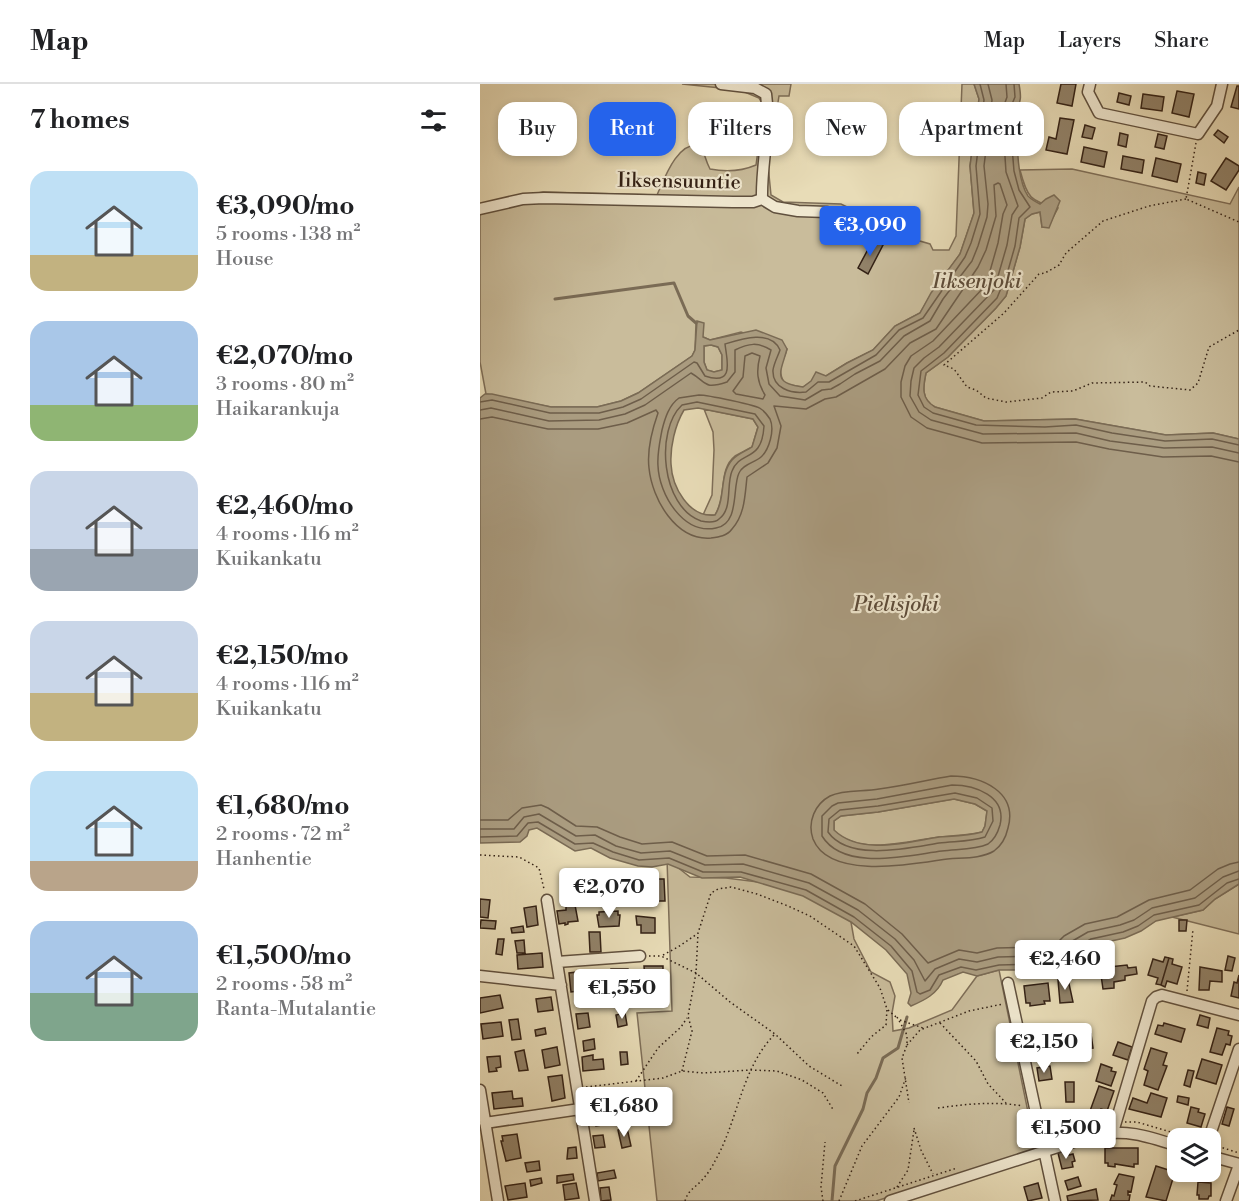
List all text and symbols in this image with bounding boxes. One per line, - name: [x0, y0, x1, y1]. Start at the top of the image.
- text: Map: [30, 24, 89, 59]
- text: Map: [984, 28, 1025, 54]
- text: Layers: [1058, 28, 1121, 54]
- text: Share: [1154, 28, 1209, 54]
- chip: Buy: [498, 102, 577, 156]
- chip: Rent: [589, 102, 676, 156]
- chip: Filters: [688, 102, 793, 156]
- chip: New: [805, 102, 887, 156]
- chip: Apartment: [899, 102, 1044, 156]
- text: 7 homes: [30, 104, 130, 136]
- icon: filters: [417, 104, 450, 137]
- street label: Iiksensuuntie: [617, 168, 741, 196]
- text: €3,090/mo: [216, 190, 355, 222]
- icon: home: [78, 195, 150, 267]
- pin: €3,090: [821, 206, 919, 257]
- text: €3,090: [834, 213, 906, 238]
- text: 5 rooms · 138 m²: [216, 222, 360, 247]
- text: House: [216, 247, 274, 272]
- water label: Iiksenjoki: [931, 269, 1022, 295]
- text: €2,070/mo: [216, 340, 353, 372]
- icon: home: [78, 345, 150, 417]
- text: 3 rooms · 80 m²: [216, 372, 354, 397]
- text: Haikarankuja: [216, 397, 340, 422]
- text: €2,460/mo: [216, 490, 354, 522]
- icon: home: [78, 495, 150, 567]
- text: 4 rooms · 116 m²: [216, 522, 359, 547]
- text: Kuikankatu: [216, 547, 322, 572]
- water label: Pielisjoki: [852, 592, 939, 618]
- text: €2,150/mo: [216, 640, 349, 672]
- icon: home: [78, 645, 150, 717]
- text: 4 rooms · 116 m²: [216, 672, 359, 697]
- text: Kuikankatu: [216, 697, 322, 722]
- text: €1,680/mo: [216, 790, 349, 822]
- icon: home: [78, 795, 150, 867]
- text: 2 rooms · 72 m²: [216, 822, 350, 847]
- text: Hanhentie: [216, 847, 312, 872]
- pin: €2,070: [560, 868, 658, 919]
- text: €2,070: [573, 875, 645, 900]
- text: €1,500/mo: [216, 940, 352, 972]
- pin: €2,460: [1016, 940, 1114, 991]
- icon: home: [78, 945, 150, 1017]
- text: €2,460: [1029, 947, 1101, 972]
- pin: €1,550: [573, 969, 671, 1020]
- text: 2 rooms · 58 m²: [216, 972, 352, 997]
- text: €1,550: [588, 976, 656, 1001]
- text: Ranta-Mutalantie: [216, 997, 376, 1022]
- pin: €2,150: [995, 1023, 1093, 1074]
- text: €2,150: [1010, 1030, 1078, 1055]
- pin: €1,680: [575, 1087, 673, 1138]
- text: €1,680: [590, 1094, 658, 1119]
- pin: €1,500: [1017, 1109, 1115, 1160]
- text: €1,500: [1031, 1116, 1101, 1141]
- map controls: [1167, 1128, 1221, 1182]
- button: layers: [1167, 1128, 1221, 1182]

